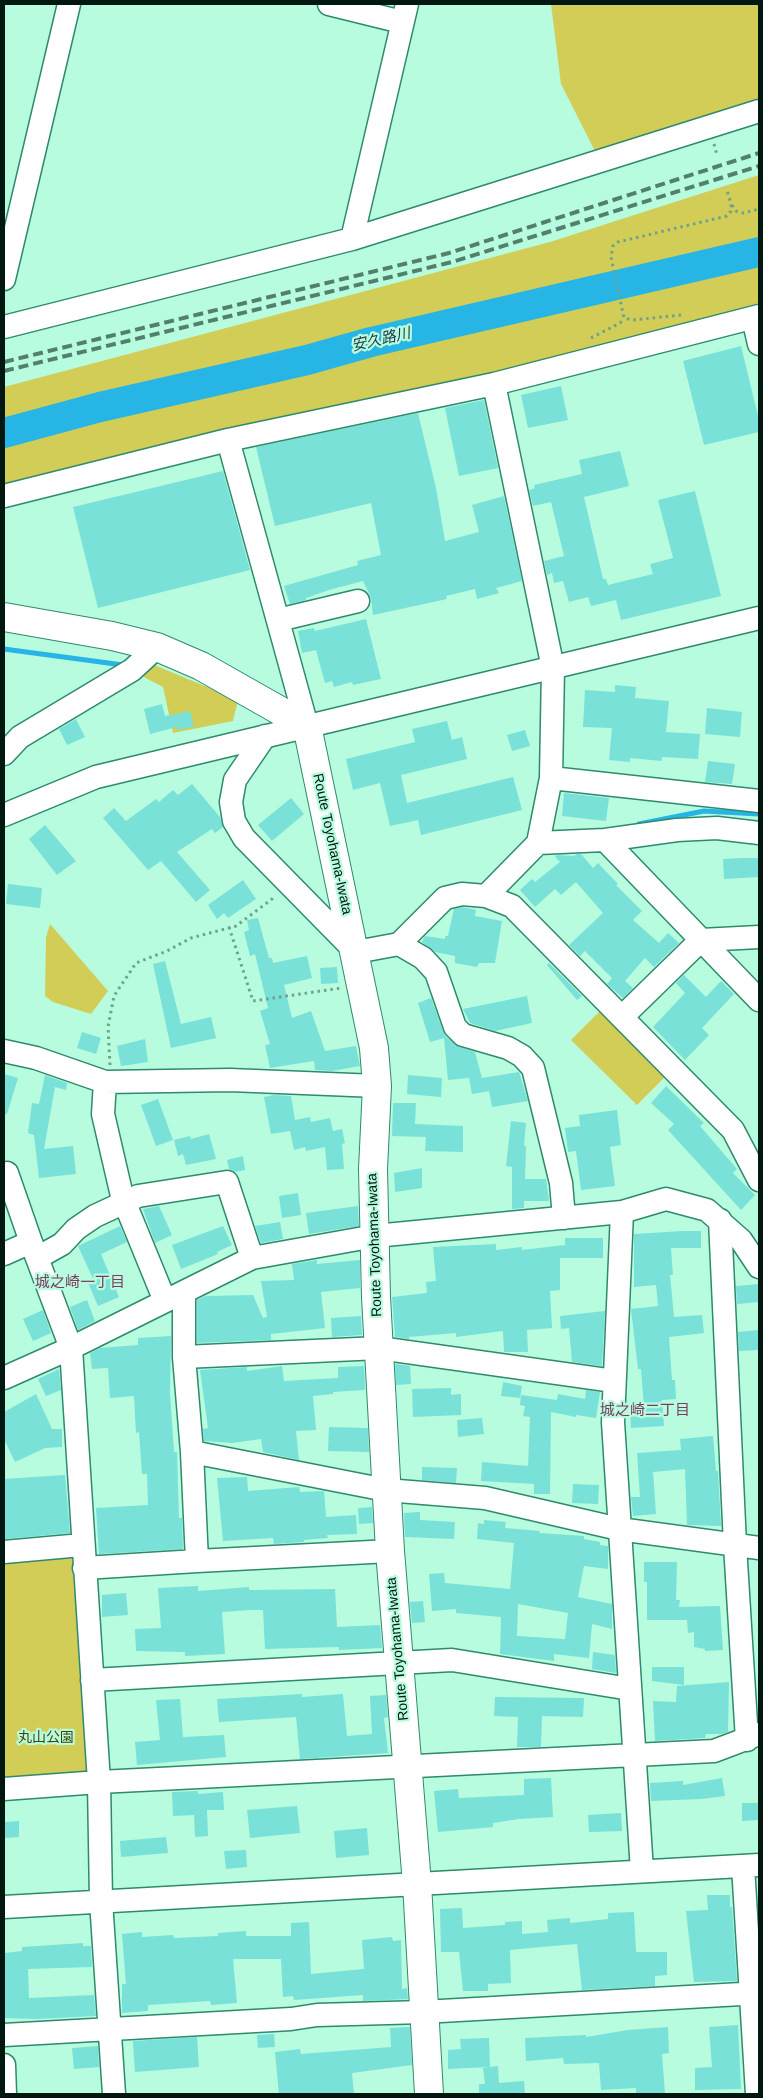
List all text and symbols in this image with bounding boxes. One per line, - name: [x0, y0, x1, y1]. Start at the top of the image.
- water label: 安久路川: [350, 324, 412, 356]
- street label: Route Toyohama-Iwata: [309, 772, 355, 916]
- street label: Route Toyohama-Iwata: [364, 1173, 386, 1317]
- district label: 城之崎一丁目: [35, 1274, 125, 1292]
- district label: 城之崎二丁目: [600, 1402, 690, 1420]
- street label: Route Toyohama-Iwata: [383, 1577, 413, 1721]
- park label: 丸山公園: [18, 1730, 74, 1746]

